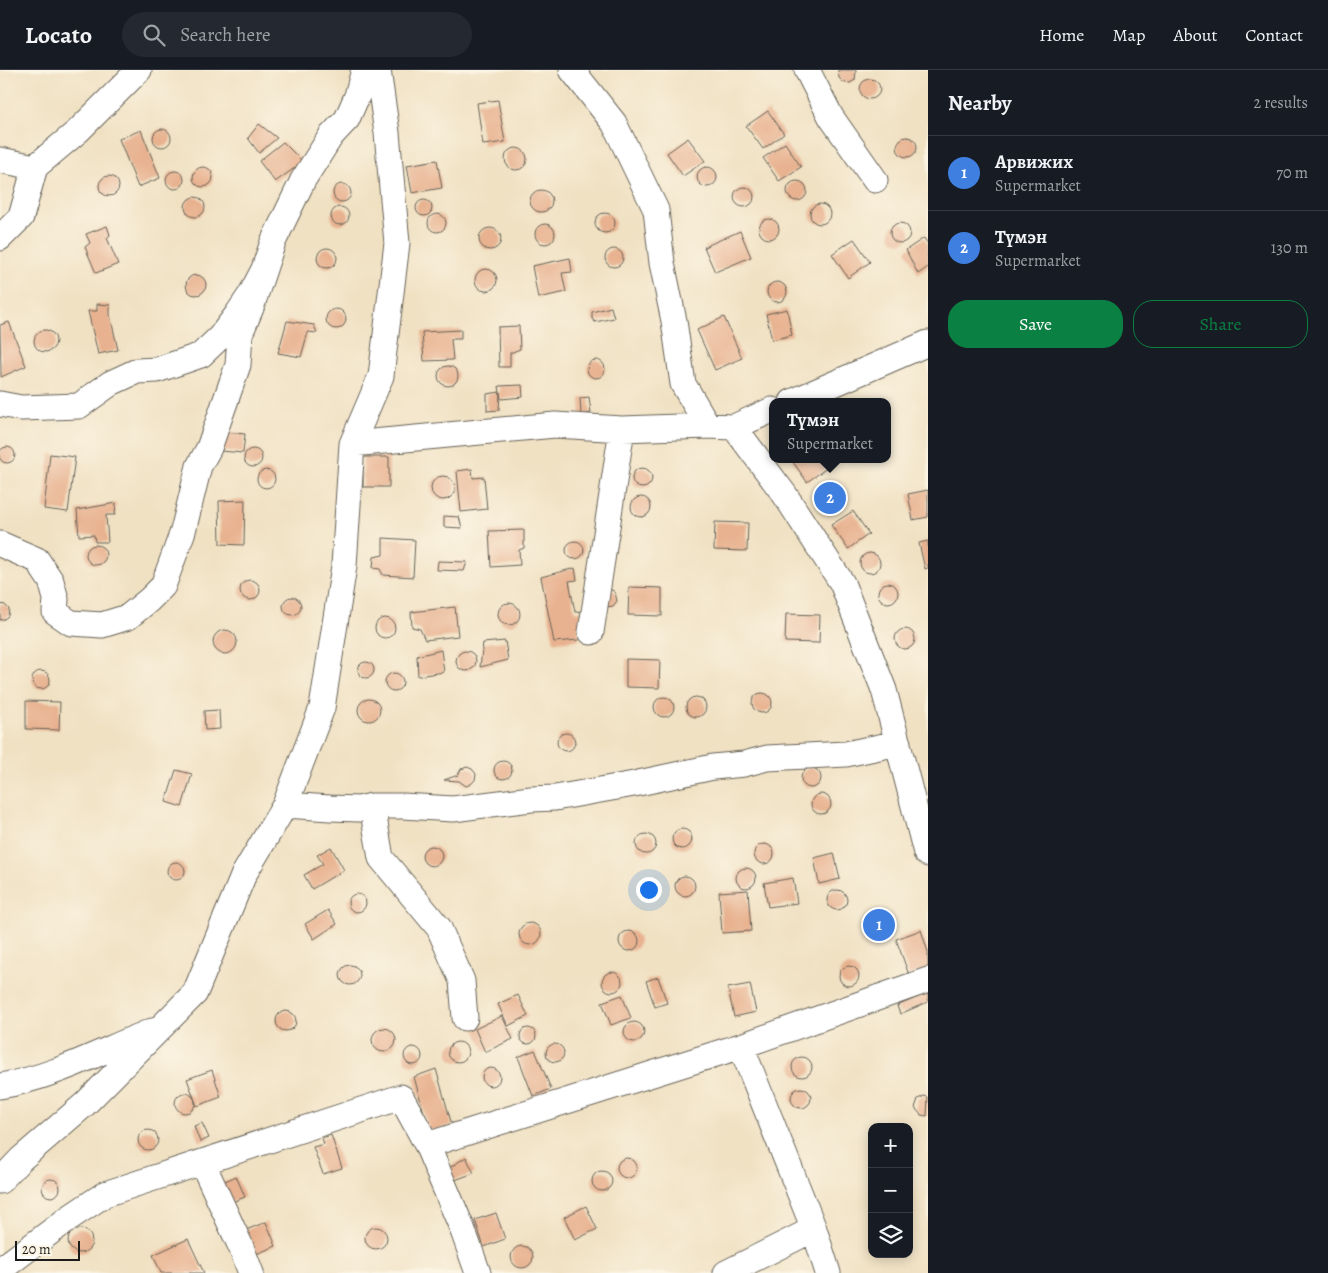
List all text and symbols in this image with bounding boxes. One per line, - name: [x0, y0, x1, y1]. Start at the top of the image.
- search box: [122, 12, 472, 57]
- text: Locato: [25, 19, 92, 51]
- icon: search: [140, 21, 168, 49]
- text: Search here: [180, 22, 271, 48]
- text: Home: [1039, 23, 1084, 47]
- text: Map: [1112, 23, 1145, 47]
- text: About: [1173, 23, 1217, 47]
- text: Contact: [1245, 23, 1303, 47]
- text: Nearby: [948, 89, 1011, 117]
- text: 2 results: [1253, 92, 1308, 114]
- text: Арвижих: [995, 149, 1073, 175]
- text: 1: [961, 162, 967, 184]
- text: 70 m: [1276, 162, 1308, 184]
- text: Supermarket: [995, 175, 1081, 197]
- text: Түмэн: [995, 224, 1047, 250]
- text: 2: [960, 237, 968, 259]
- text: 130 m: [1271, 237, 1308, 259]
- text: Supermarket: [995, 250, 1081, 272]
- button: Save: [948, 300, 1123, 348]
- button: Share: [1133, 300, 1308, 348]
- popup: [769, 398, 891, 463]
- text: Түмэн: [787, 407, 839, 433]
- text: Supermarket: [787, 433, 873, 455]
- pin: 2: [814, 479, 846, 517]
- your location: [636, 877, 662, 903]
- pin: 1: [863, 906, 895, 944]
- map controls: [868, 1123, 913, 1258]
- button: +: [868, 1123, 913, 1168]
- button: −: [868, 1168, 913, 1213]
- button: layers: [868, 1213, 913, 1258]
- scale bar: [15, 1238, 80, 1261]
- text: 20 m: [22, 1240, 51, 1259]

